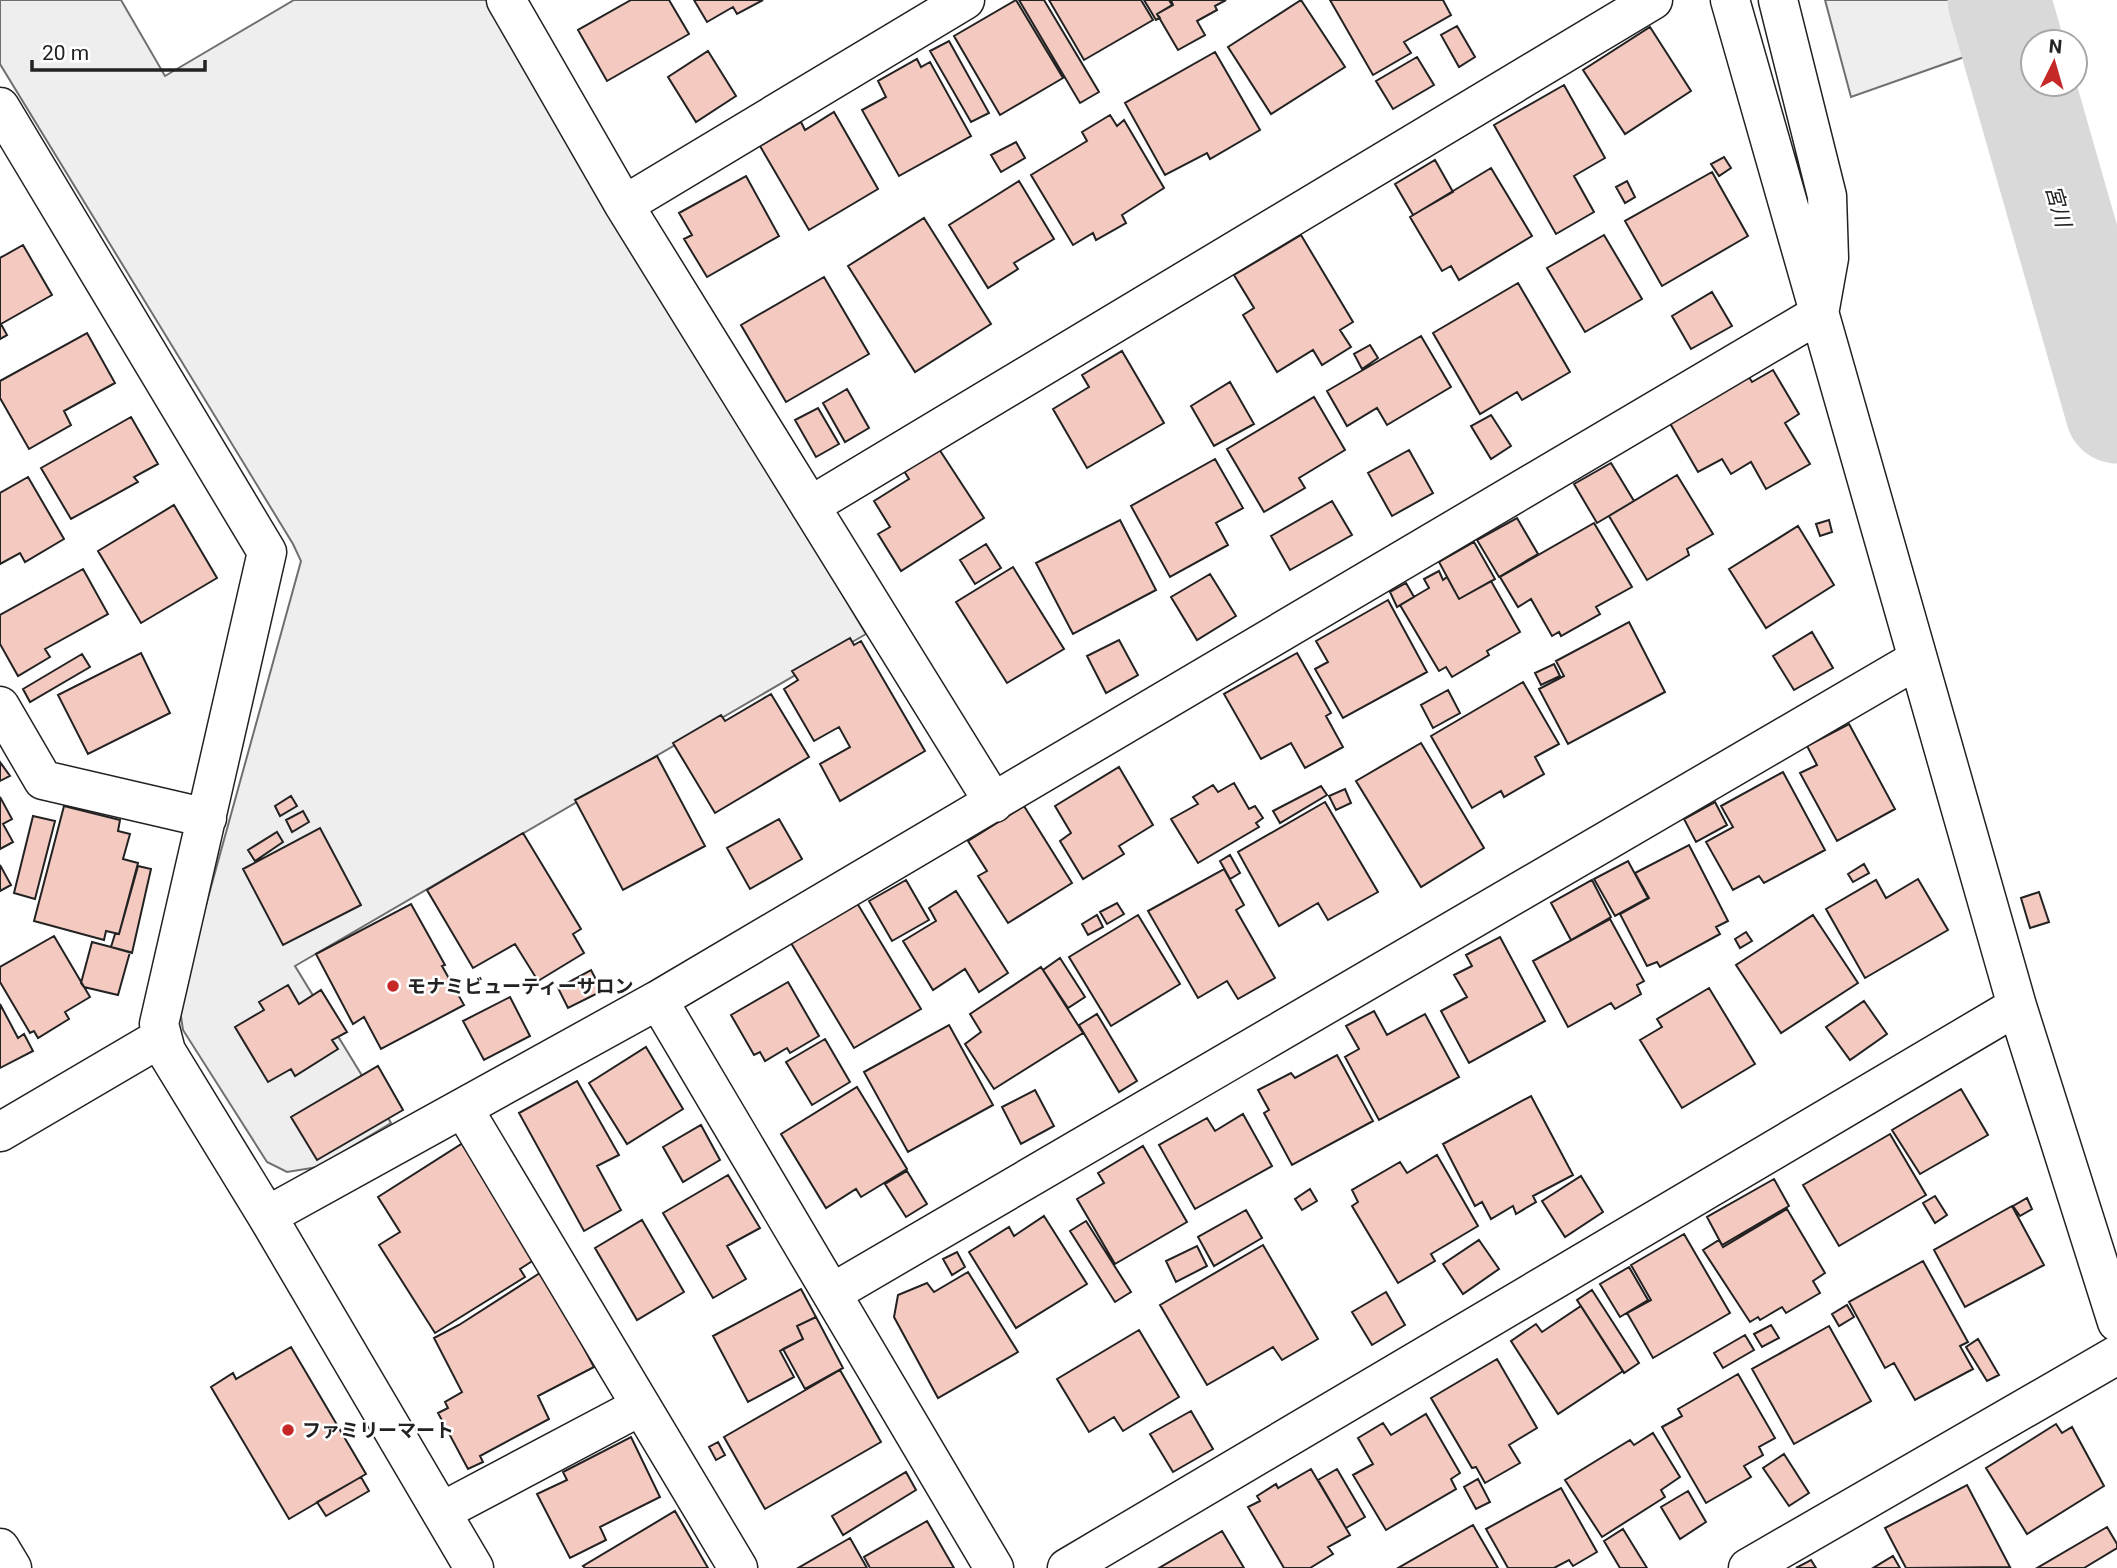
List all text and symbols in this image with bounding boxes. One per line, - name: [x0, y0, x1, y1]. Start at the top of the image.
- scale bar: [32, 28, 205, 72]
- north arrow: [2019, 28, 2089, 98]
- text: N: [2048, 35, 2063, 59]
- text: 20 m: [42, 41, 89, 65]
- water label: 宮川: [2041, 183, 2076, 231]
- place label: モナミビューティーサロン: [407, 975, 633, 998]
- marker: モナミビューティーサロン: [385, 978, 401, 994]
- place label: ファミリーマート: [302, 1419, 454, 1442]
- marker: ファミリーマート: [280, 1422, 296, 1438]

